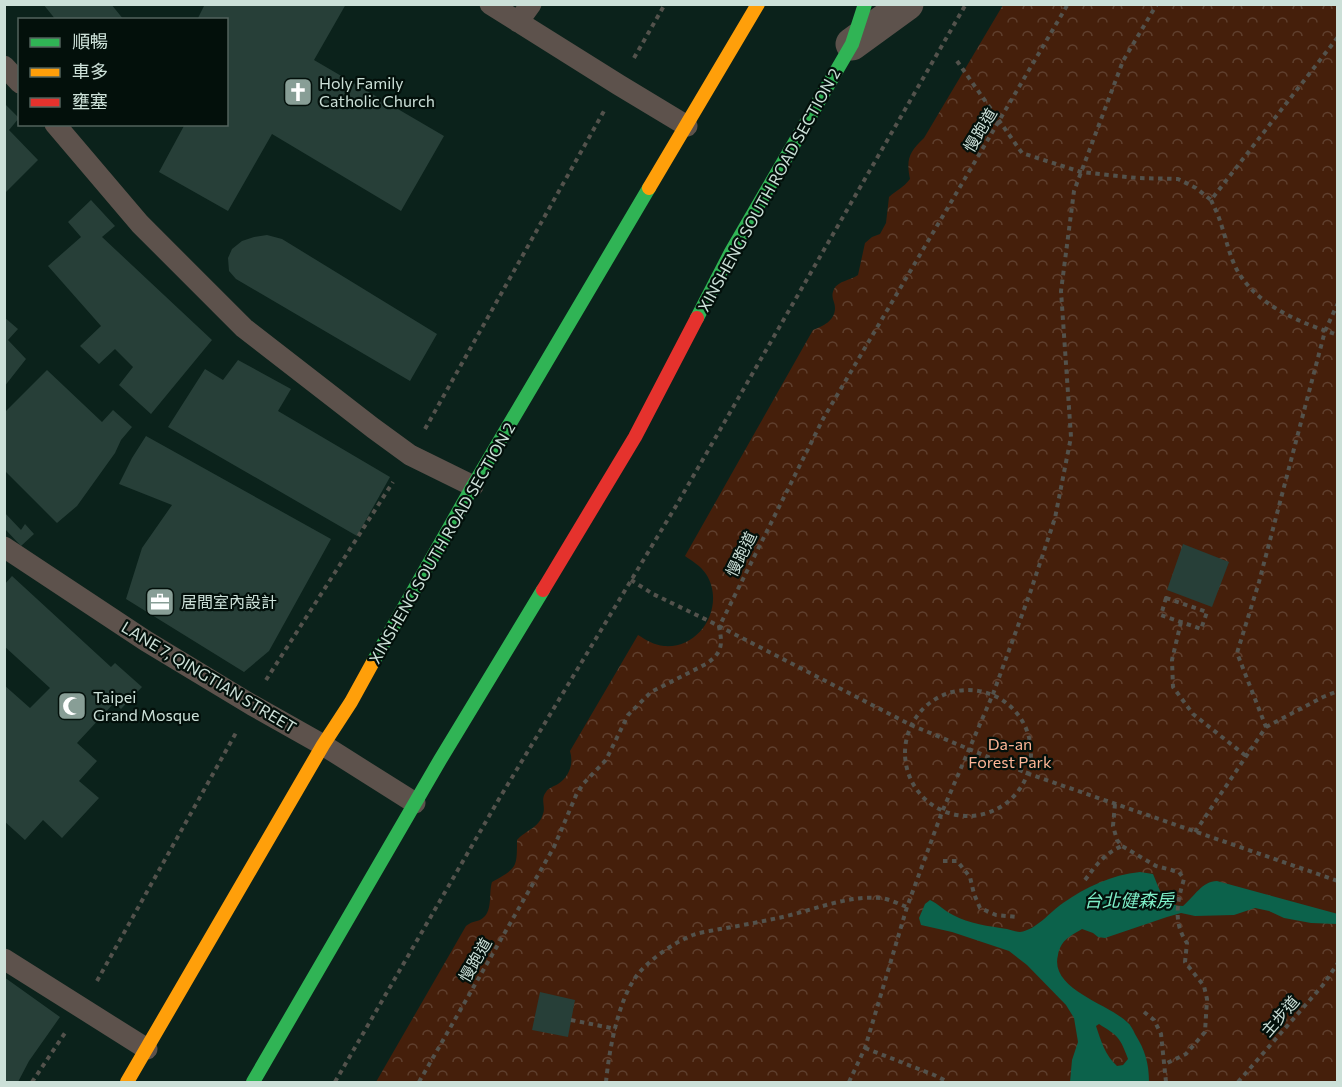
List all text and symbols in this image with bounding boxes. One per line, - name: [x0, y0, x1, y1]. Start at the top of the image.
- legend: [18, 18, 228, 126]
- text: 順暢: [72, 30, 108, 52]
- text: 車多: [72, 60, 108, 82]
- street label: XINSHENG SOUTH ROAD SECTION 2: [694, 65, 844, 315]
- place label: Holy Family Catholic Church: [319, 73, 435, 110]
- church icon: Holy Family Catholic Church: [282, 76, 314, 108]
- text: 壅塞: [72, 90, 108, 112]
- street label: 慢跑道: [959, 104, 1000, 155]
- street label: XINSHENG SOUTH ROAD SECTION 2: [365, 419, 519, 667]
- street label: 慢跑道: [721, 528, 760, 580]
- office icon: 居間室內設計: [144, 586, 176, 618]
- place label: 居間室內設計: [181, 592, 277, 611]
- street label: LANE 7, QINGTIAN STREET: [118, 617, 300, 736]
- place label: Taipei Grand Mosque: [93, 687, 199, 724]
- mosque icon: Taipei Grand Mosque: [56, 690, 88, 722]
- park label: Da-an Forest Park: [968, 734, 1052, 771]
- water label: 台北健森房: [1084, 889, 1175, 911]
- street label: 慢跑道: [454, 934, 495, 985]
- street label: 主步道: [1257, 991, 1303, 1040]

